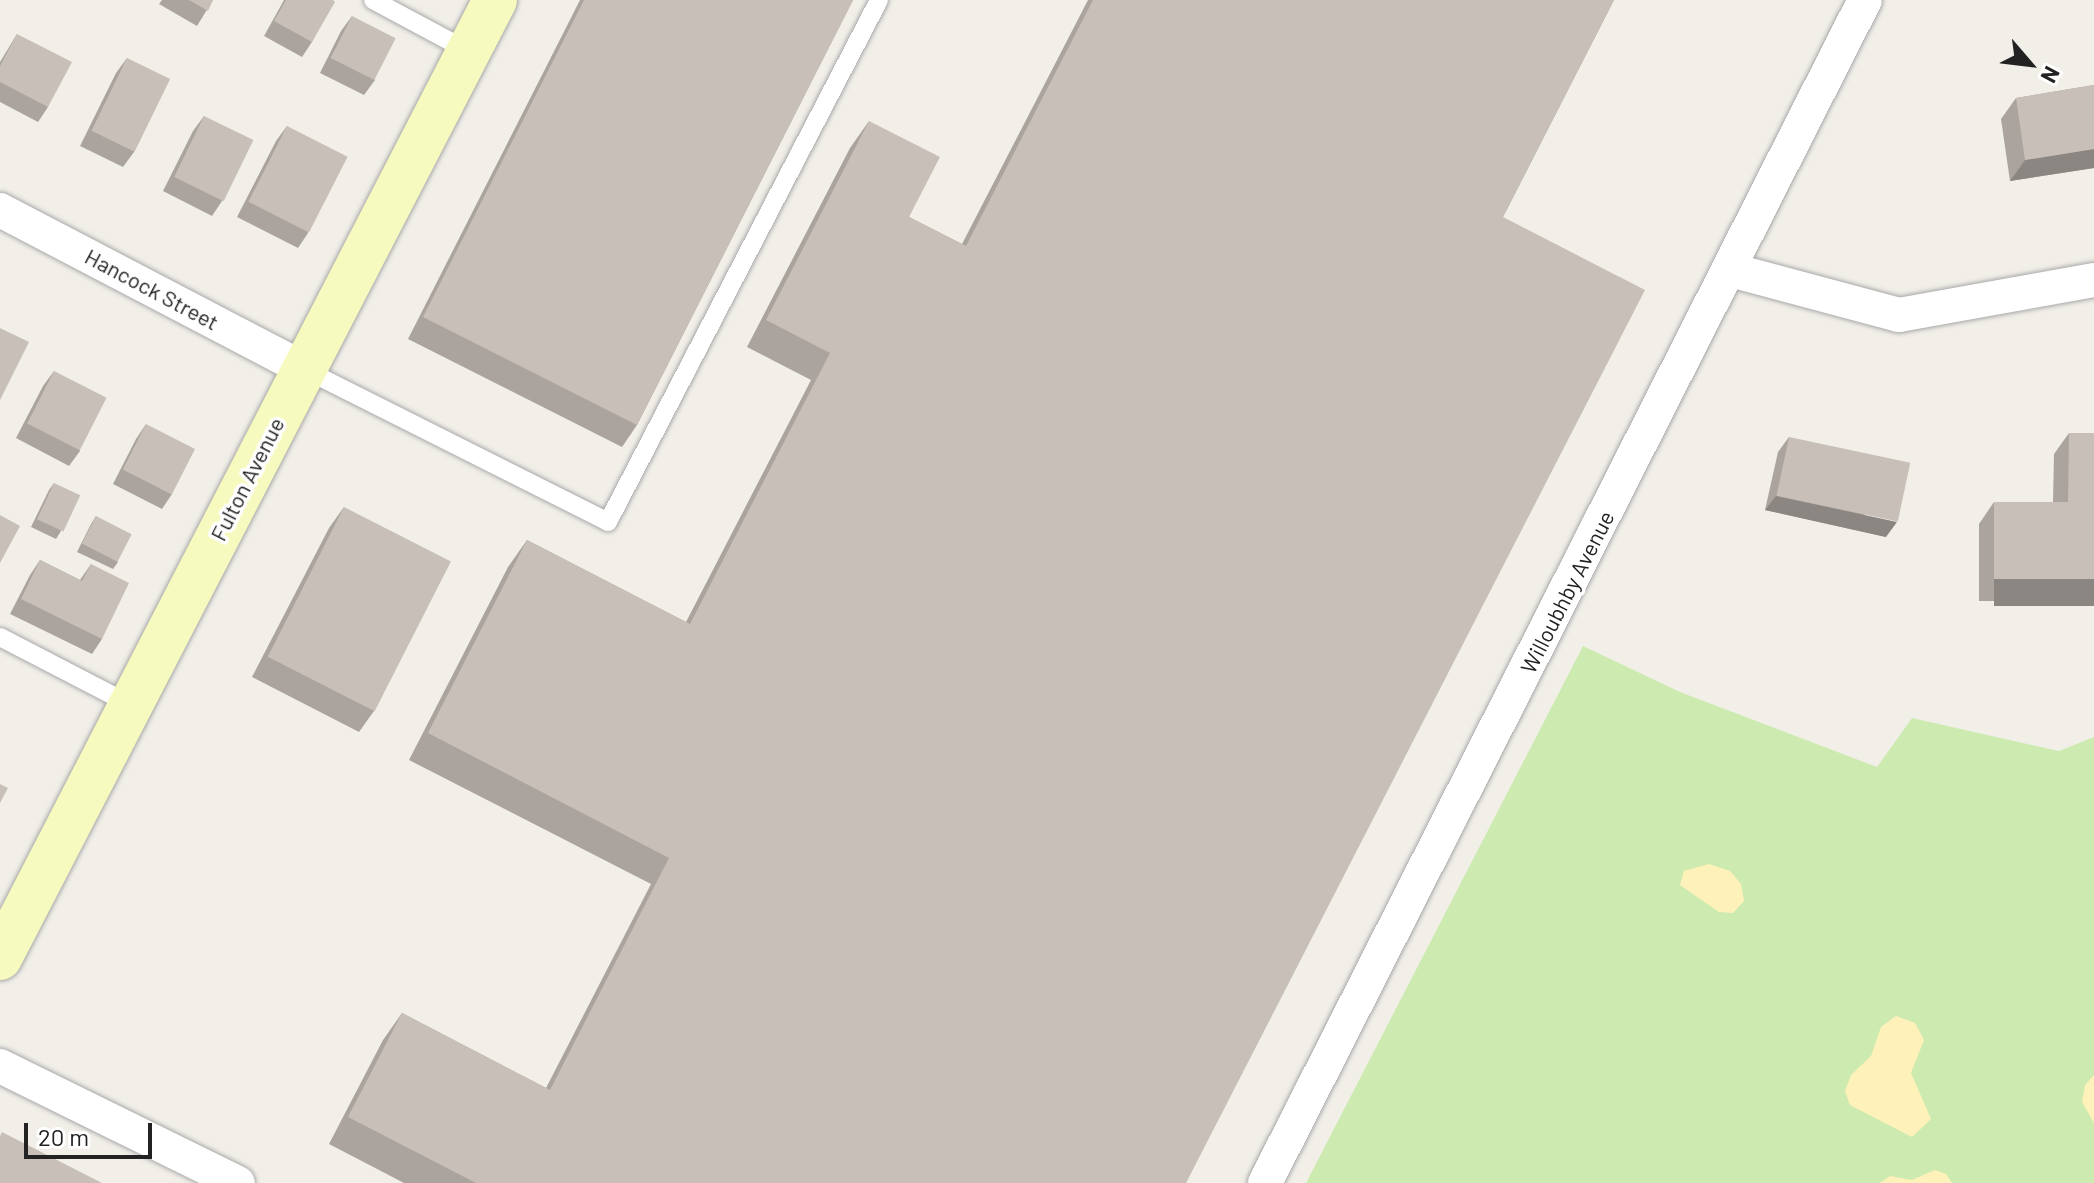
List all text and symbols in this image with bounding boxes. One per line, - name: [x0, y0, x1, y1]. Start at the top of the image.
- north arrow: [1990, 24, 2070, 104]
- text: N: [2036, 63, 2066, 88]
- street label: Hancock Street: [81, 243, 223, 335]
- street label: Fulton Avenue: [205, 413, 289, 545]
- street label: Willoubhby Avenue: [1515, 506, 1619, 678]
- scale bar: [28, 1107, 156, 1157]
- text: 20 m: [38, 1122, 89, 1151]

